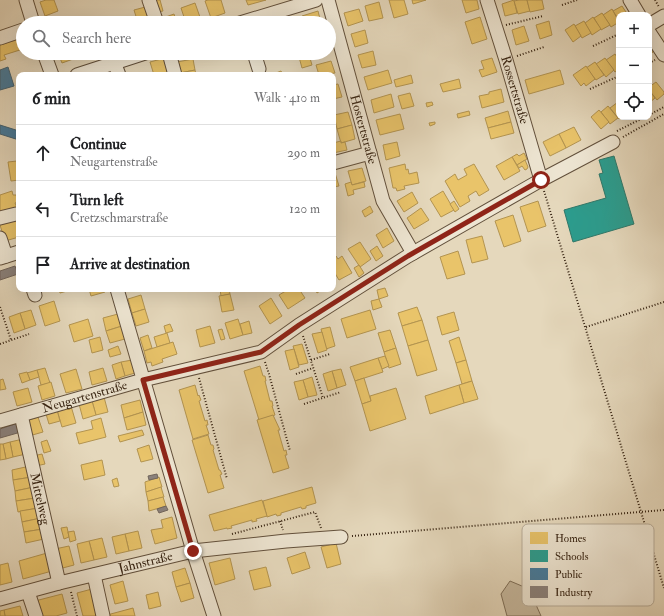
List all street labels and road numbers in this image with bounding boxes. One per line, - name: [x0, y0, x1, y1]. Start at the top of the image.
- street label: Rossertstraße: [497, 54, 532, 126]
- street label: Hostertstraße: [346, 93, 381, 166]
- street label: Neugartenstraße: [40, 377, 130, 417]
- street label: Mittelweg: [26, 471, 54, 527]
- street label: Jahnstraße: [116, 548, 175, 577]

